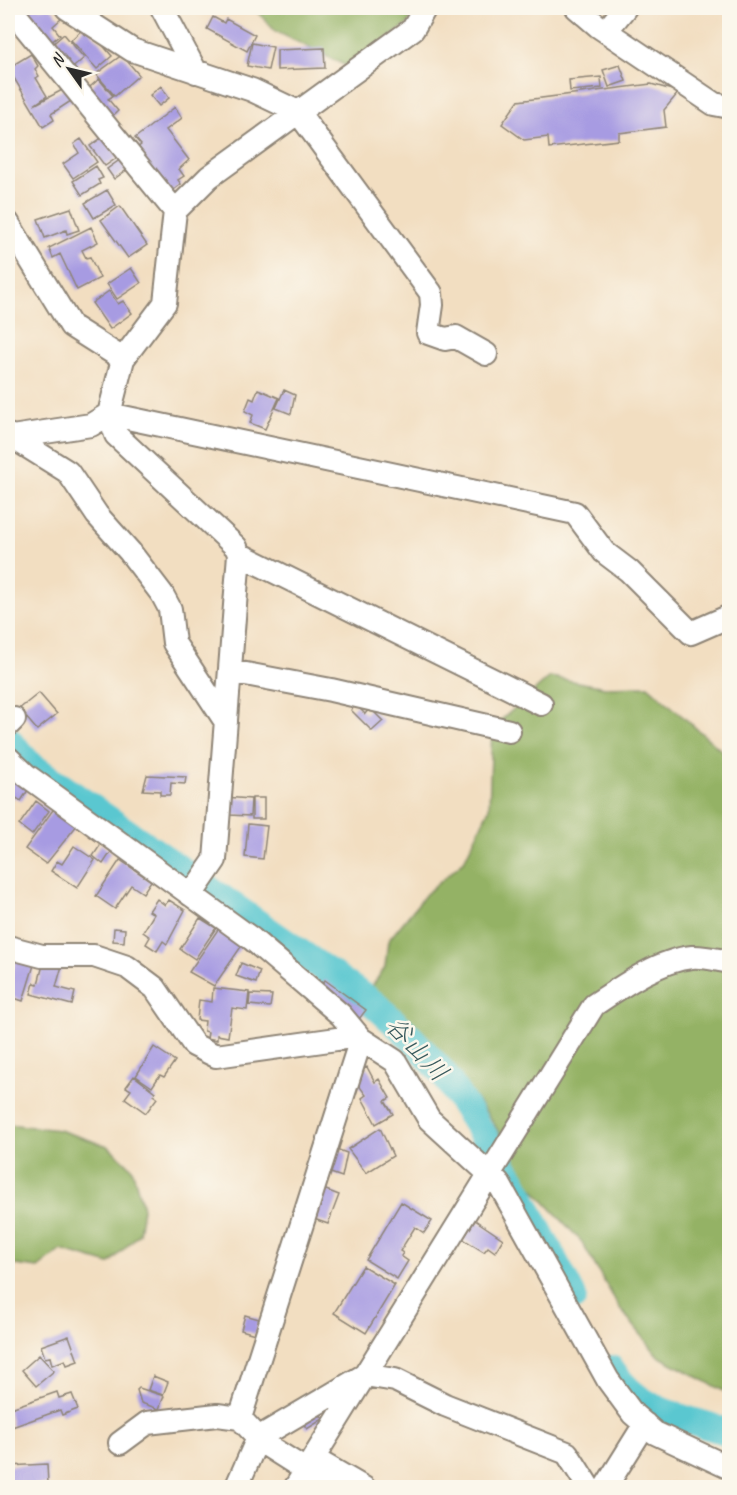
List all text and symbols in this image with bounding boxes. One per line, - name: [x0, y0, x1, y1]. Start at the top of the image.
- north arrow: [39, 39, 99, 99]
- text: N: [46, 49, 70, 71]
- water label: 谷山川: [378, 1009, 456, 1089]

